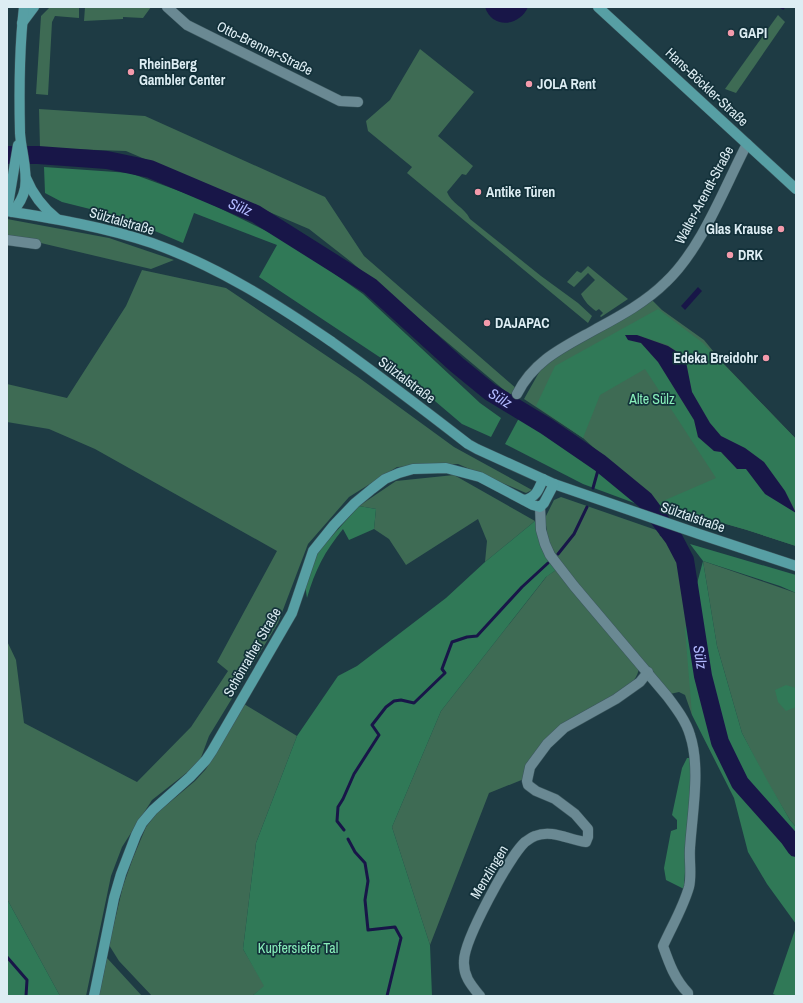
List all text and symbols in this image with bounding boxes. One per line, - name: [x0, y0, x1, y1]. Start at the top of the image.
- street label: Otto-Brenner-Straße: [214, 17, 316, 79]
- place label: GAPI: [739, 24, 767, 42]
- marker: GAPI: [726, 28, 736, 38]
- street label: Hans-Böckler-Straße: [662, 44, 752, 130]
- place label: RheinBerg Gambler Center: [139, 55, 226, 89]
- marker: RheinBerg Gambler Center: [126, 67, 136, 77]
- place label: JOLA Rent: [537, 75, 596, 93]
- marker: JOLA Rent: [524, 79, 534, 89]
- street label: Walter-Arendt-Straße: [671, 143, 737, 247]
- place label: Antike Türen: [486, 183, 555, 201]
- marker: Antike Türen: [473, 187, 483, 197]
- water label: Sülz: [225, 192, 256, 221]
- street label: Sülztalstraße: [87, 203, 157, 239]
- place label: Glas Krause: [706, 220, 773, 238]
- marker: Glas Krause: [776, 224, 786, 234]
- place label: DRK: [738, 246, 764, 264]
- marker: DRK: [725, 250, 735, 260]
- place label: DAJAPAC: [495, 314, 550, 332]
- marker: DAJAPAC: [482, 318, 492, 328]
- place label: Edeka Breidohr: [673, 349, 759, 367]
- street label: Sülztalstraße: [375, 353, 439, 407]
- marker: Edeka Breidohr: [761, 353, 771, 363]
- water label: Sülz: [485, 382, 517, 413]
- park label: Alte Sülz: [628, 390, 675, 408]
- street label: Sülztalstraße: [658, 498, 728, 536]
- street label: Schönrather Straße: [219, 604, 285, 700]
- water label: Sülz: [688, 644, 713, 671]
- street label: Menzlingen: [466, 842, 512, 902]
- park label: Kupfersiefer Tal: [258, 939, 338, 957]

